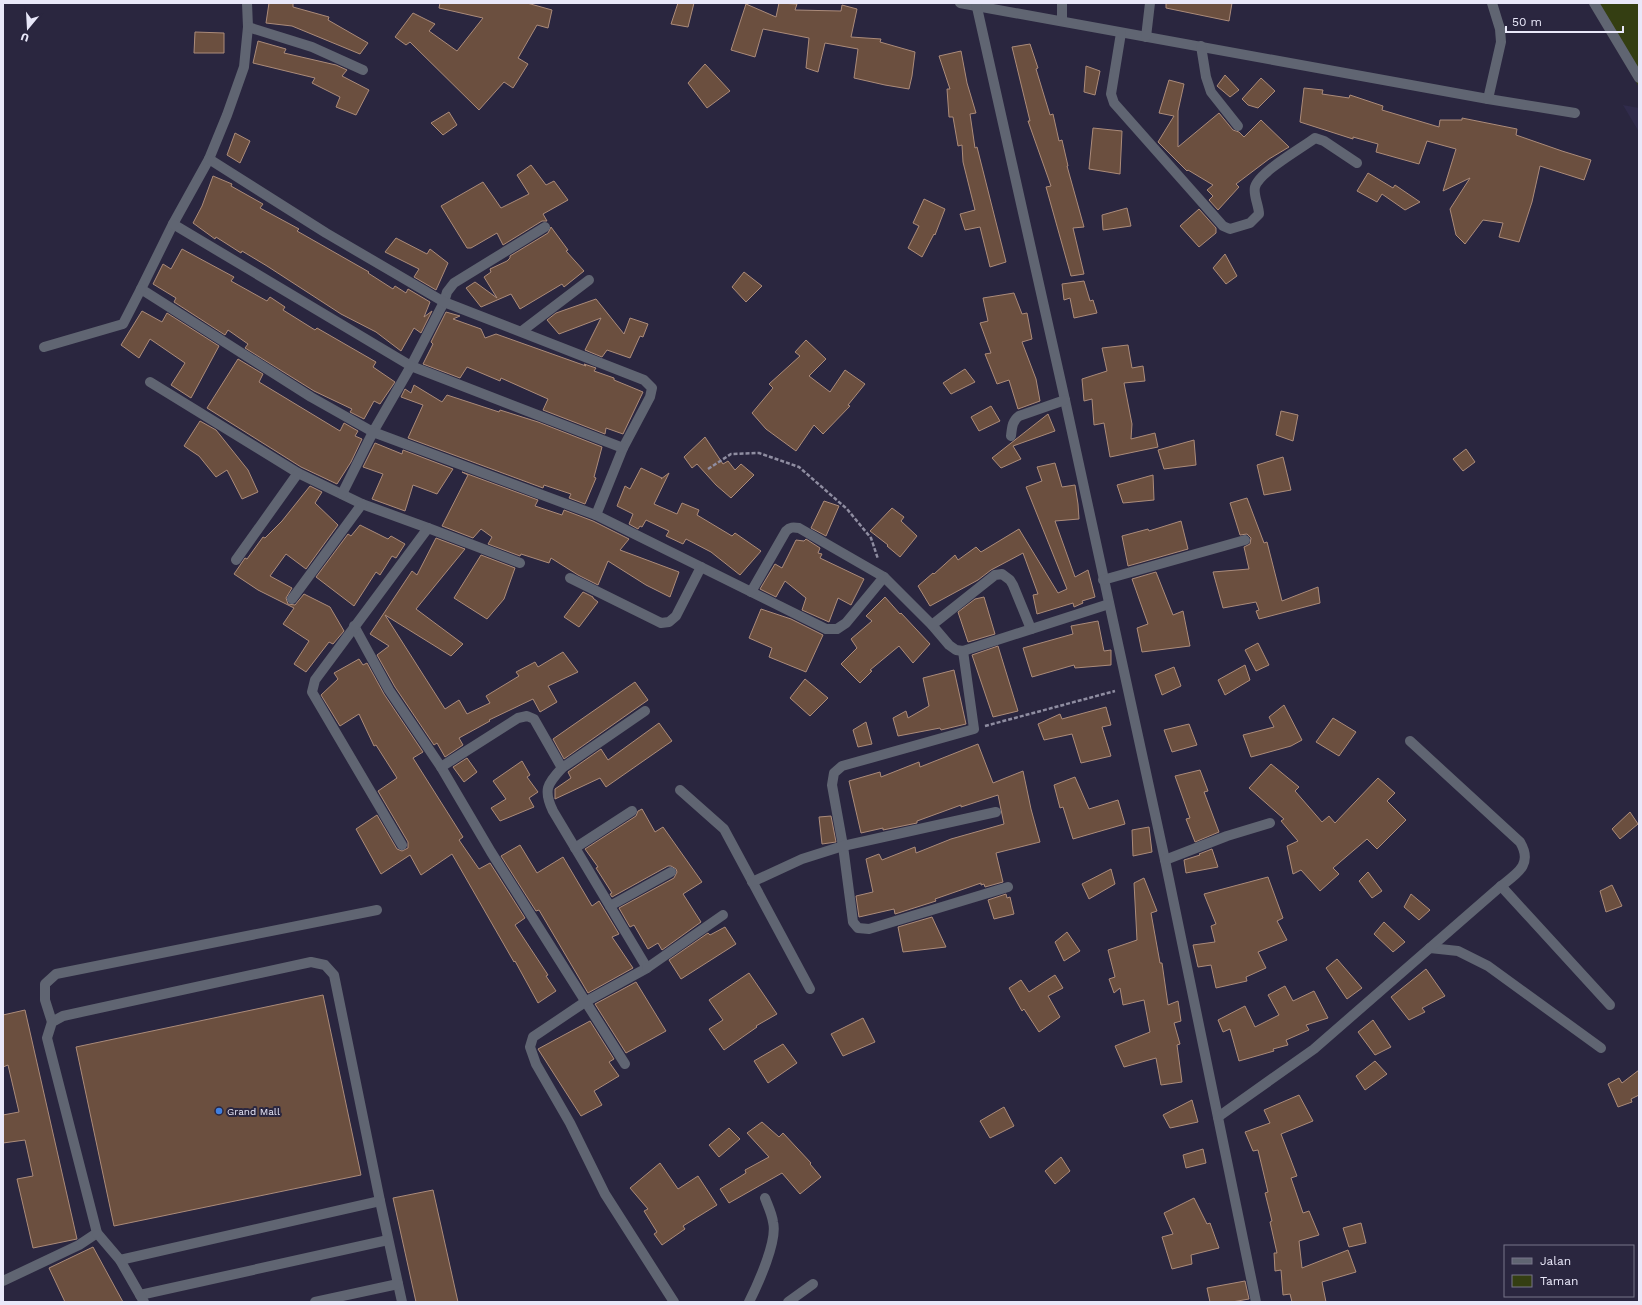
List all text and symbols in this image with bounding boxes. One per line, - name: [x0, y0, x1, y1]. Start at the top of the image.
- north arrow: [8, 8, 48, 48]
- scale bar: [1506, 8, 1623, 34]
- text: 50 m: [1512, 15, 1542, 29]
- text: U: [19, 30, 31, 44]
- marker: Grand Mall: [214, 1106, 224, 1116]
- place label: Grand Mall: [227, 1106, 280, 1117]
- legend: [1504, 1245, 1634, 1297]
- text: Jalan: [1540, 1254, 1571, 1268]
- text: Taman: [1540, 1274, 1578, 1288]

